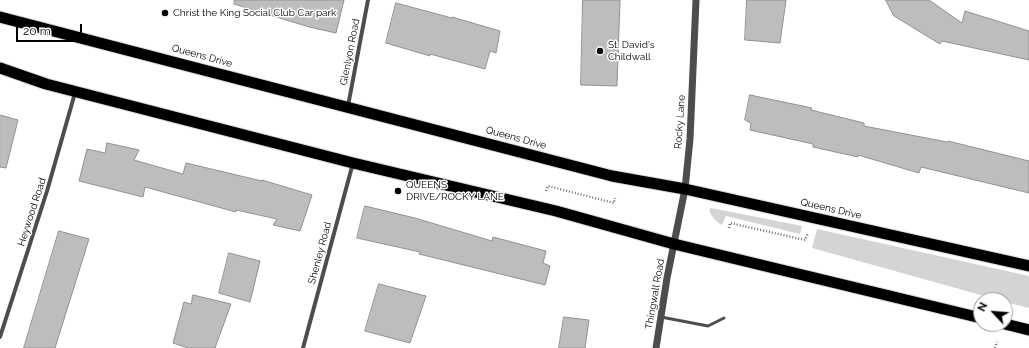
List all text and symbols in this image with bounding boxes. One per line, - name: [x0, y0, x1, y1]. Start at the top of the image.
- place label: Christ the King Social Club Car park: [173, 7, 336, 19]
- marker: Christ the King Social Club Car park: [160, 8, 170, 18]
- scale bar: [18, 16, 84, 42]
- street label: Glenlyon Road: [338, 18, 362, 86]
- text: 20 m: [23, 24, 51, 38]
- place label: St. David's Childwall: [608, 39, 655, 62]
- street label: Queens Drive: [170, 42, 234, 70]
- marker: St. David's Childwall: [595, 46, 605, 56]
- street label: Rocky Lane: [672, 95, 688, 149]
- street label: Queens Drive: [484, 124, 548, 152]
- street label: Heywood Road: [15, 176, 49, 248]
- place label: QUEENS DRIVE/ROCKY LANE: [406, 179, 504, 202]
- marker: QUEENS DRIVE/ROCKY LANE: [393, 186, 403, 196]
- street label: Queens Drive: [799, 196, 863, 222]
- street label: Shenley Road: [306, 221, 334, 285]
- street label: Thingwall Road: [643, 258, 667, 330]
- north arrow: [973, 292, 1013, 332]
- text: N: [975, 300, 990, 314]

